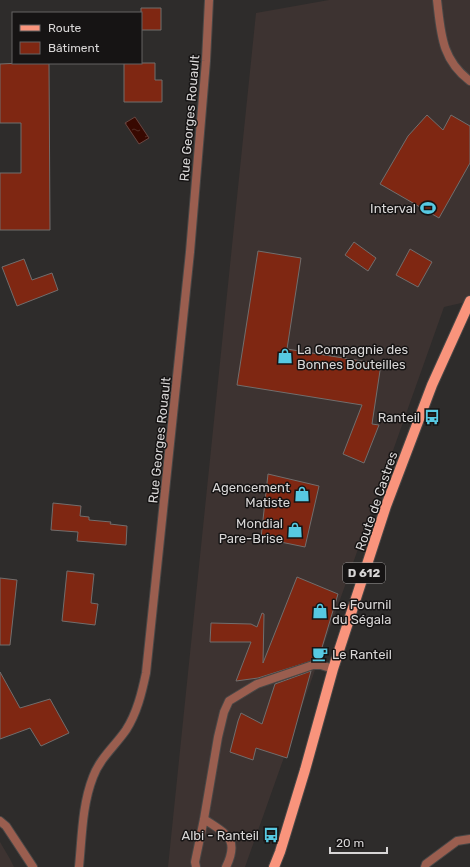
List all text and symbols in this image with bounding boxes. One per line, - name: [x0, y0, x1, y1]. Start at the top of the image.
- legend: [12, 12, 142, 64]
- text: Route: [48, 21, 82, 35]
- text: Bâtiment: [48, 41, 100, 55]
- street label: Rue Georges Rouault: [176, 54, 204, 182]
- sports icon: Interval: [419, 199, 437, 217]
- place label: Interval: [370, 201, 416, 216]
- place label: La Compagnie des Bonnes Bouteilles: [297, 342, 409, 372]
- shop icon: La Compagnie des Bonnes Bouteilles: [276, 347, 294, 365]
- street label: Rue Georges Rouault: [145, 376, 175, 504]
- bus stop icon: Ranteil: [423, 408, 441, 426]
- place label: Ranteil: [378, 410, 420, 425]
- street label: Route de Castres: [352, 449, 401, 553]
- place label: Agencement Matiste: [212, 480, 290, 510]
- shop icon: Agencement Matiste: [293, 485, 311, 503]
- place label: Mondial Pare-Brise: [219, 516, 283, 546]
- shop icon: Mondial Pare-Brise: [286, 521, 304, 539]
- road number: D 612: [343, 563, 385, 583]
- place label: Le Fournil du Ségala: [332, 597, 392, 628]
- shop icon: Le Fournil du Ségala: [311, 602, 329, 620]
- cafe icon: Le Ranteil: [311, 645, 329, 663]
- place label: Le Ranteil: [332, 647, 392, 662]
- bus stop icon: Albi - Ranteil: [262, 826, 280, 844]
- place label: Albi - Ranteil: [181, 828, 259, 843]
- scale bar: [330, 829, 387, 855]
- text: 20 m: [336, 836, 364, 850]

